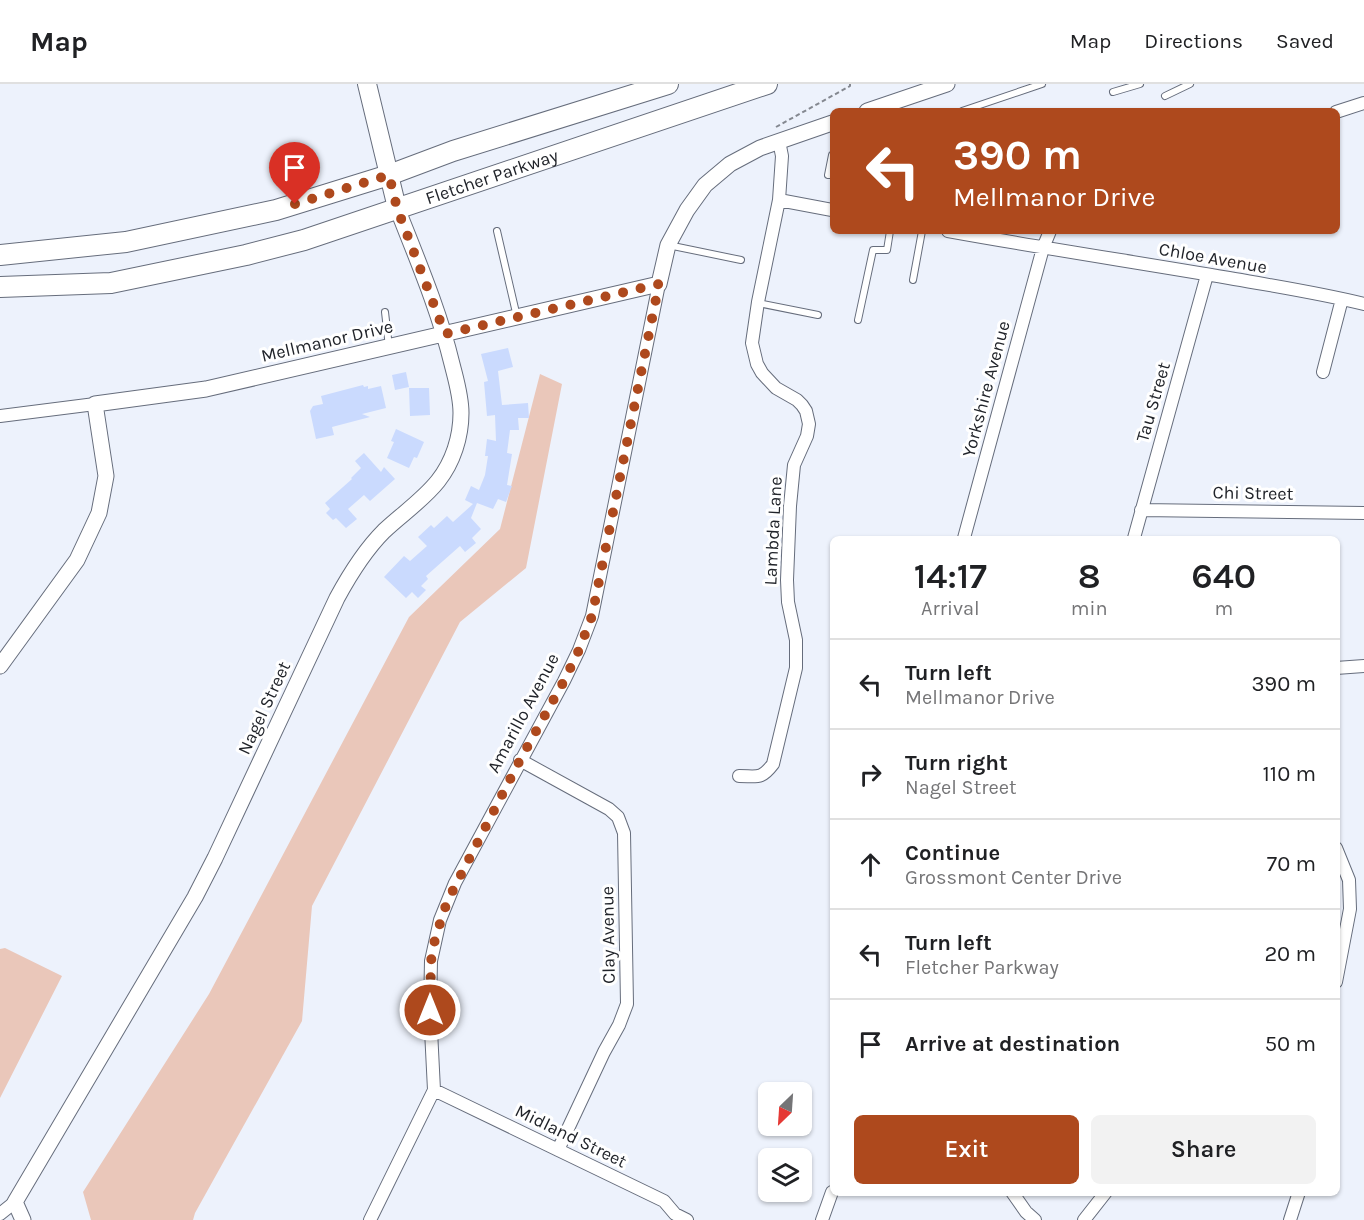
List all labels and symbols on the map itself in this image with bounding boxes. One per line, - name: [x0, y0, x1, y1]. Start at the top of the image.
- pin: [269, 142, 320, 204]
- street label: Fletcher Parkway: [423, 144, 562, 209]
- street label: Chloe Avenue: [1157, 238, 1269, 278]
- street label: Mellmanor Drive: [259, 315, 395, 367]
- street label: Yorkshire Avenue: [957, 318, 1015, 460]
- street label: Tau Street: [1131, 359, 1175, 444]
- street label: Lambda Lane: [759, 476, 787, 586]
- street label: Chi Street: [1212, 481, 1294, 505]
- street label: Amarillo Avenue: [482, 649, 564, 777]
- street label: Nagel Street: [233, 658, 295, 758]
- street label: Clay Avenue: [596, 886, 620, 984]
- position arrow: [398, 978, 462, 1042]
- north arrow: [758, 1082, 812, 1136]
- street label: Midland Street: [512, 1099, 631, 1173]

